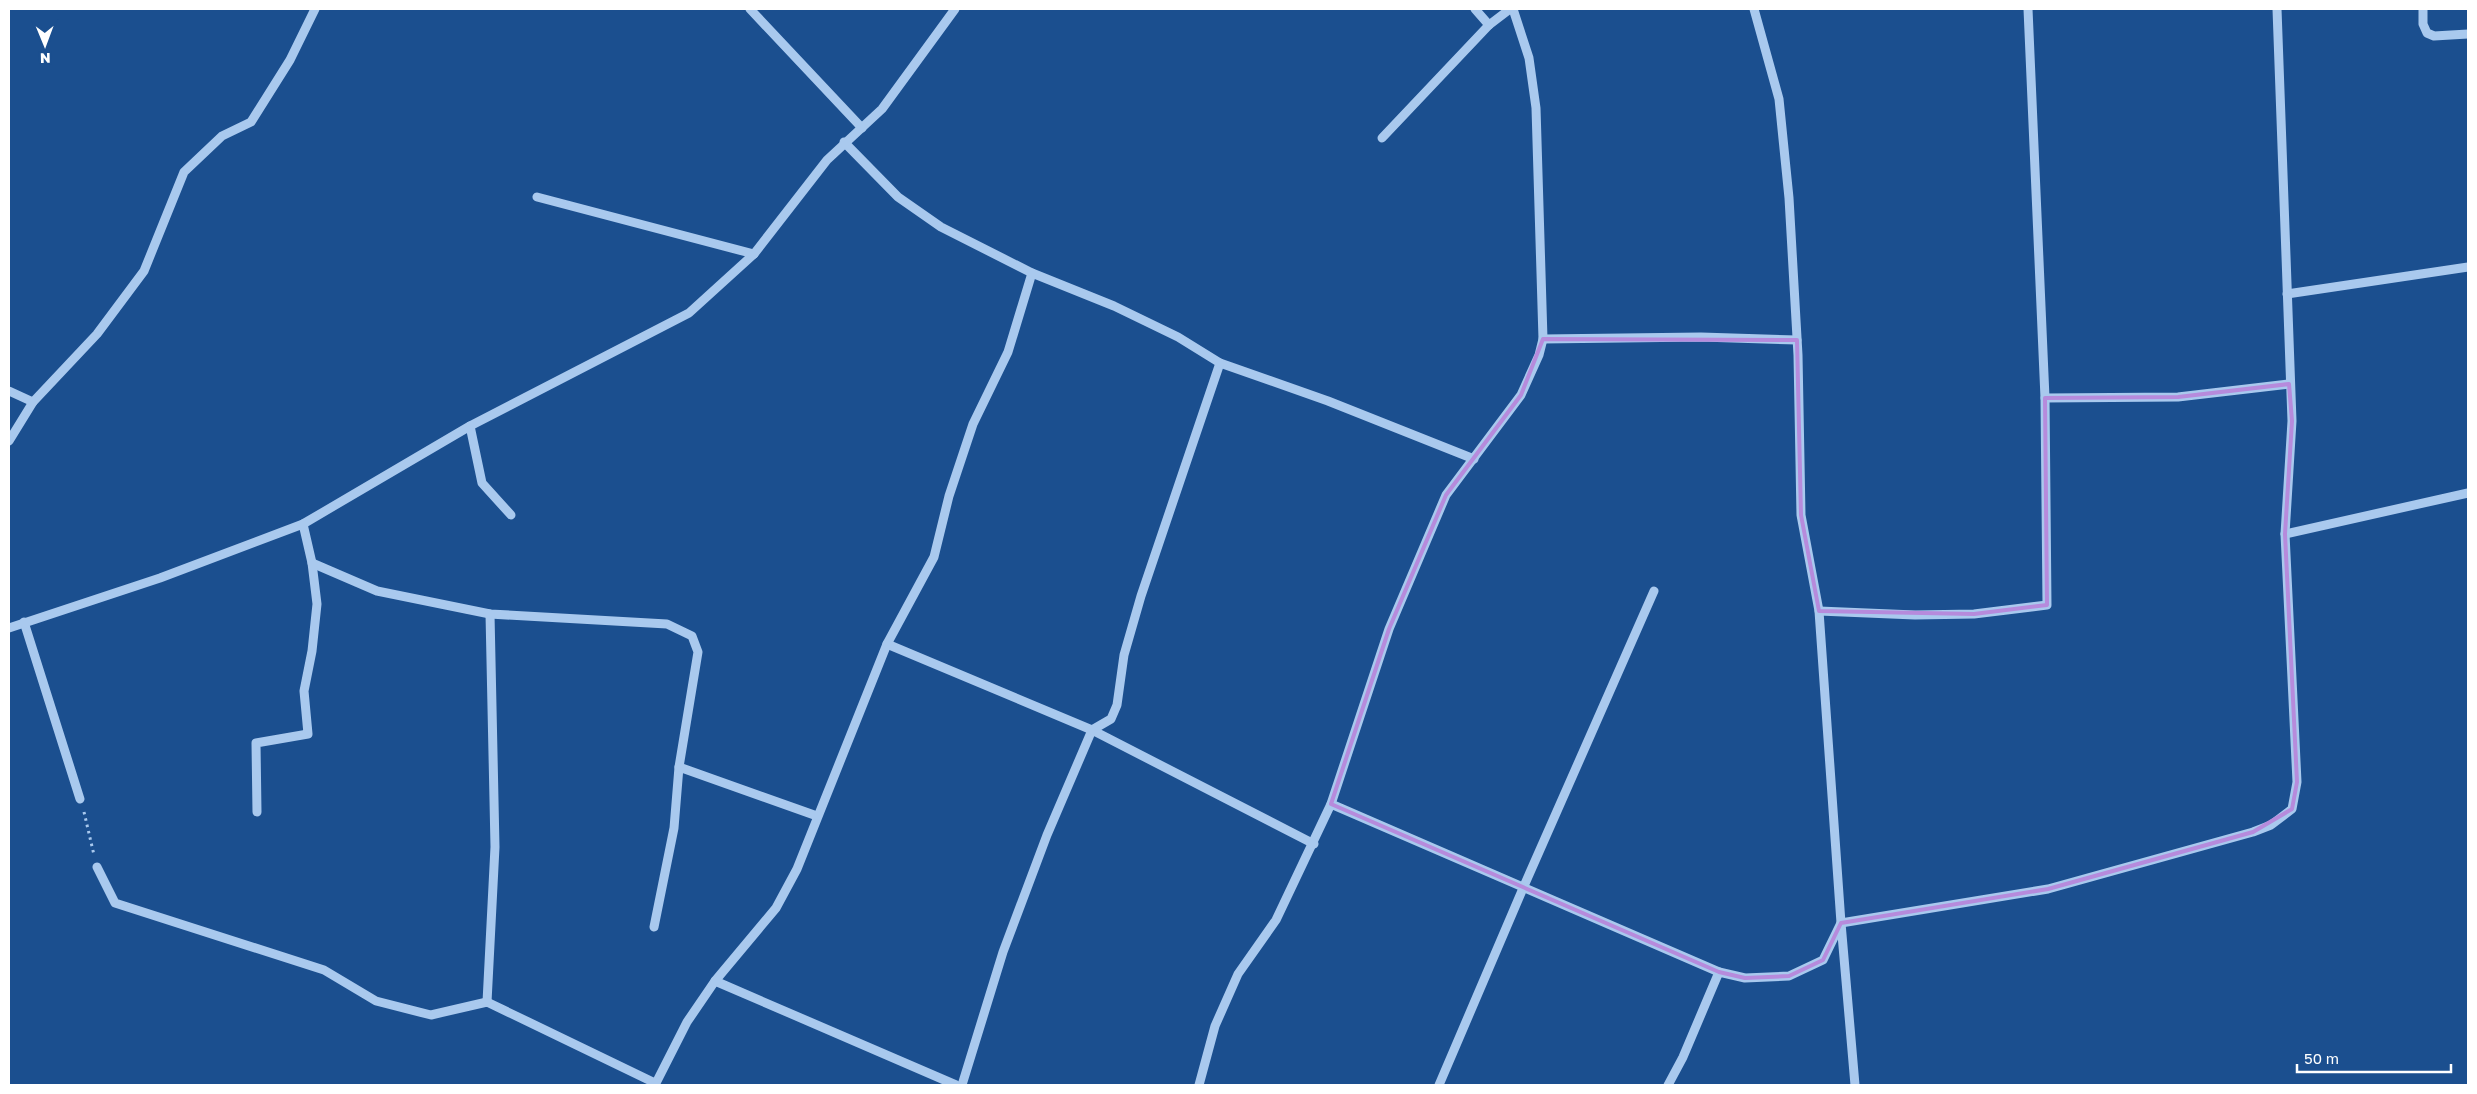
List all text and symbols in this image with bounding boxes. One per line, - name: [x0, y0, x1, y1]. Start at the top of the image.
- north arrow: [20, 20, 70, 70]
- text: N: [40, 50, 51, 67]
- scale bar: [2297, 1042, 2451, 1074]
- text: 50 m: [2304, 1049, 2339, 1067]

